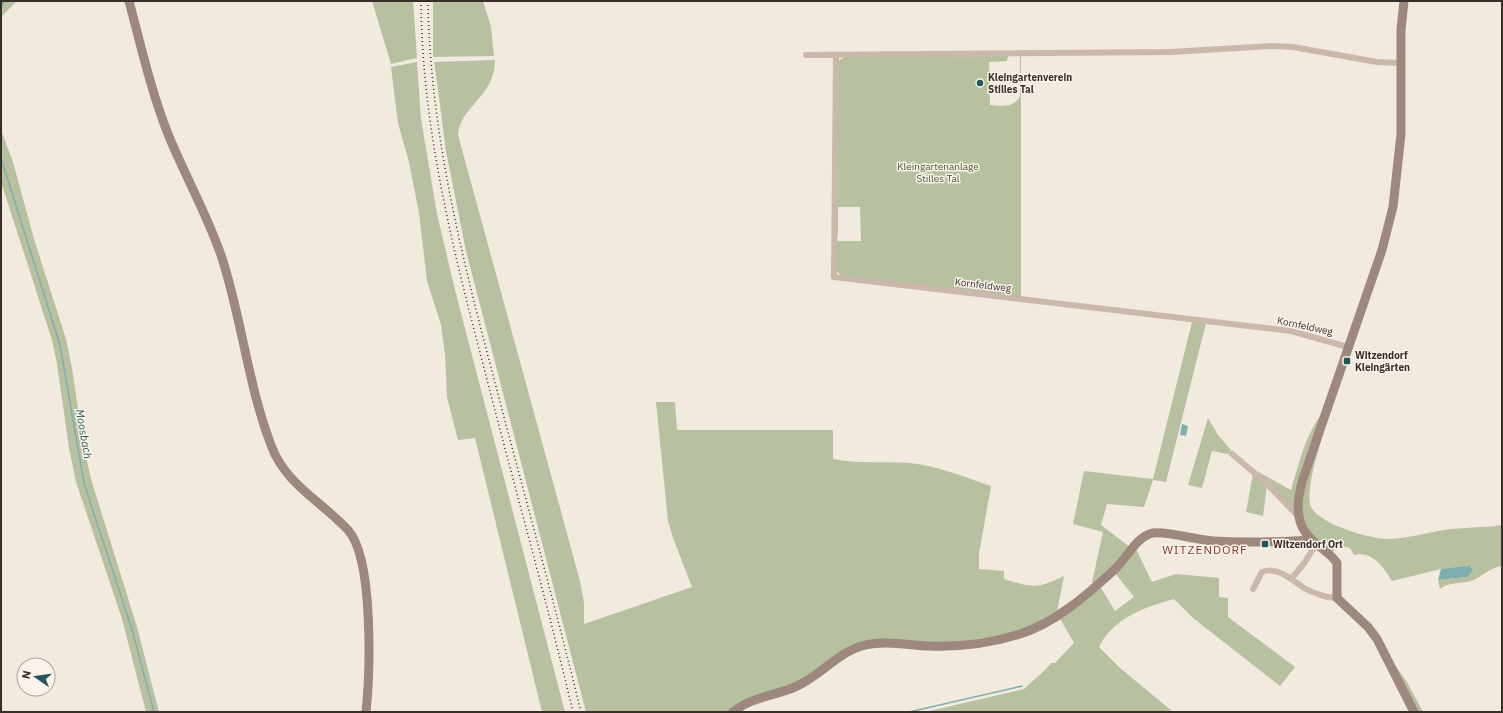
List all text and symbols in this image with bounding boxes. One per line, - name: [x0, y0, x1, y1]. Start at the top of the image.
- place label: Kleingartenverein Stilles Tal: [988, 71, 1072, 96]
- marker: Kleingartenverein Stilles Tal: [975, 78, 985, 88]
- park label: Kleingartenanlage Stilles Tal: [897, 160, 979, 185]
- street label: Kornfeldweg: [954, 275, 1013, 295]
- street label: Kornfeldweg: [1276, 314, 1335, 338]
- place label: Witzendorf Kleingärten: [1355, 349, 1410, 374]
- marker: Witzendorf Kleingärten: [1342, 356, 1352, 366]
- water label: Moosbach: [73, 408, 95, 460]
- place label: Witzendorf Ort: [1273, 538, 1343, 551]
- marker: Witzendorf Ort: [1260, 539, 1270, 549]
- district label: WITZENDORF: [1162, 542, 1248, 557]
- north arrow: [16, 657, 56, 697]
- text: N: [19, 669, 34, 680]

